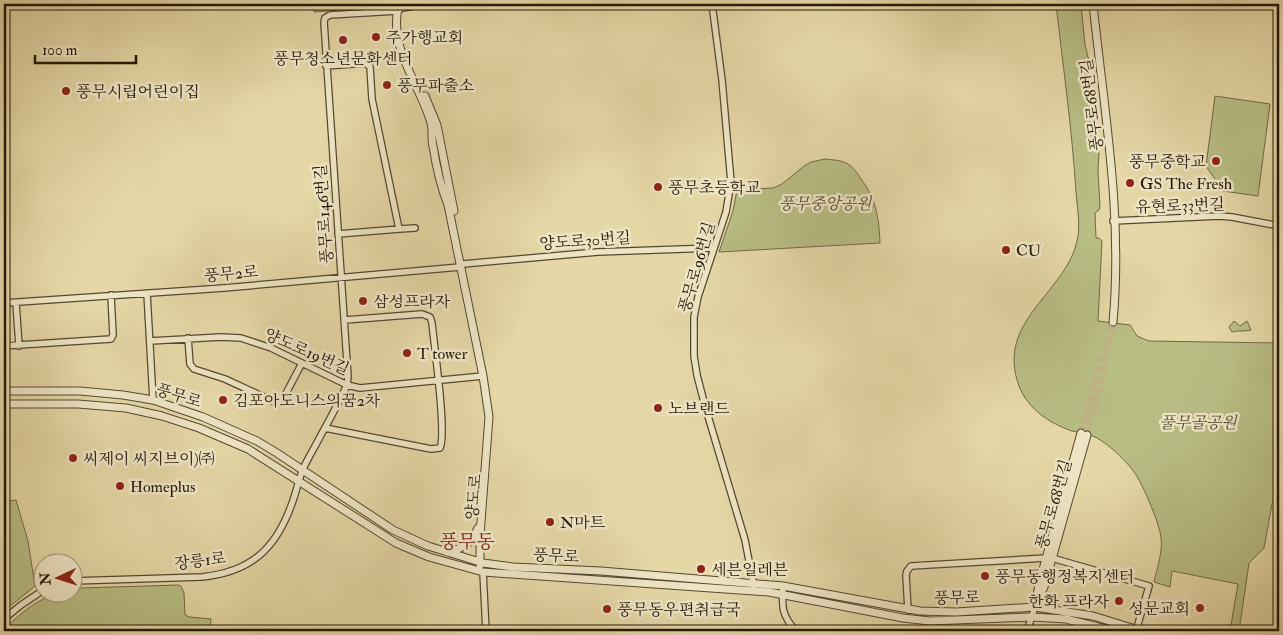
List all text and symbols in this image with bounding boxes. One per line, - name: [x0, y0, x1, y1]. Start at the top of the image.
- place label: 주가행교회: [386, 28, 463, 48]
- marker: 주가행교회: [370, 31, 382, 43]
- scale bar: [35, 32, 136, 64]
- marker: 풍무청소년문화센터: [337, 34, 349, 46]
- text: 100 m: [42, 41, 78, 60]
- place label: 풍무청소년문화센터: [273, 49, 413, 69]
- street label: 풍무로68번길: [1076, 58, 1108, 152]
- place label: 풍무파출소: [397, 76, 474, 96]
- marker: 풍무파출소: [381, 79, 393, 91]
- place label: 풍무시립어린이집: [76, 82, 200, 102]
- marker: 풍무시립어린이집: [60, 85, 72, 97]
- place label: 풍무중학교: [1129, 152, 1206, 172]
- marker: 풍무중학교: [1210, 155, 1222, 167]
- street label: 풍무로146번길: [311, 164, 337, 264]
- place label: GS The Fresh: [1140, 174, 1233, 194]
- marker: GS The Fresh: [1124, 177, 1136, 189]
- place label: 풍무초등학교: [668, 178, 761, 198]
- marker: 풍무초등학교: [652, 181, 664, 193]
- park label: 풍무중앙공원: [779, 194, 873, 214]
- street label: 유현로33번길: [1135, 194, 1225, 218]
- street label: 풍무로96번길: [674, 220, 719, 315]
- street label: 양도로30번길: [539, 228, 631, 254]
- place label: CU: [1016, 241, 1042, 261]
- marker: CU: [1000, 244, 1012, 256]
- street label: 풍무2로: [203, 262, 260, 286]
- place label: 삼성프라자: [373, 292, 451, 312]
- marker: 삼성프라자: [357, 295, 369, 307]
- street label: 양도로19번길: [261, 324, 352, 380]
- place label: T tower: [417, 344, 467, 364]
- marker: T tower: [401, 347, 413, 359]
- street label: 풍무로: [154, 380, 204, 412]
- place label: 김포아도니스의꿈2차: [233, 391, 381, 411]
- marker: 김포아도니스의꿈2차: [217, 394, 229, 406]
- place label: 노브랜드: [668, 399, 730, 419]
- marker: 노브랜드: [652, 402, 664, 414]
- park label: 풀무골공원: [1159, 413, 1238, 433]
- place label: 씨제이 씨지브이)㈜: [83, 449, 215, 469]
- marker: 씨제이 씨지브이)㈜: [67, 452, 79, 464]
- street label: 풍무로68번길: [1032, 457, 1076, 552]
- street label: 양도로: [462, 473, 486, 521]
- place label: Homeplus: [130, 477, 195, 498]
- marker: Homeplus: [114, 480, 126, 492]
- place label: N마트: [560, 513, 606, 533]
- marker: N마트: [544, 516, 556, 528]
- district label: 풍무동: [439, 530, 495, 554]
- street label: 풍무로: [532, 545, 580, 567]
- street label: 장릉1로: [173, 548, 228, 574]
- north arrow: [32, 552, 82, 602]
- place label: 세븐일레븐: [711, 560, 789, 580]
- marker: 세븐일레븐: [695, 563, 707, 575]
- place label: 풍무동행정복지센터: [995, 567, 1134, 587]
- marker: 풍무동행정복지센터: [979, 570, 991, 582]
- text: N: [37, 572, 55, 587]
- street label: 풍무로: [934, 588, 981, 608]
- place label: 한화 프라자: [1028, 592, 1110, 612]
- marker: 한화 프라자: [1113, 595, 1125, 607]
- place label: 성문교회: [1128, 599, 1190, 619]
- place label: 풍무동우편취급국: [617, 600, 741, 620]
- marker: 성문교회: [1194, 602, 1206, 614]
- marker: 풍무동우편취급국: [601, 603, 613, 615]

